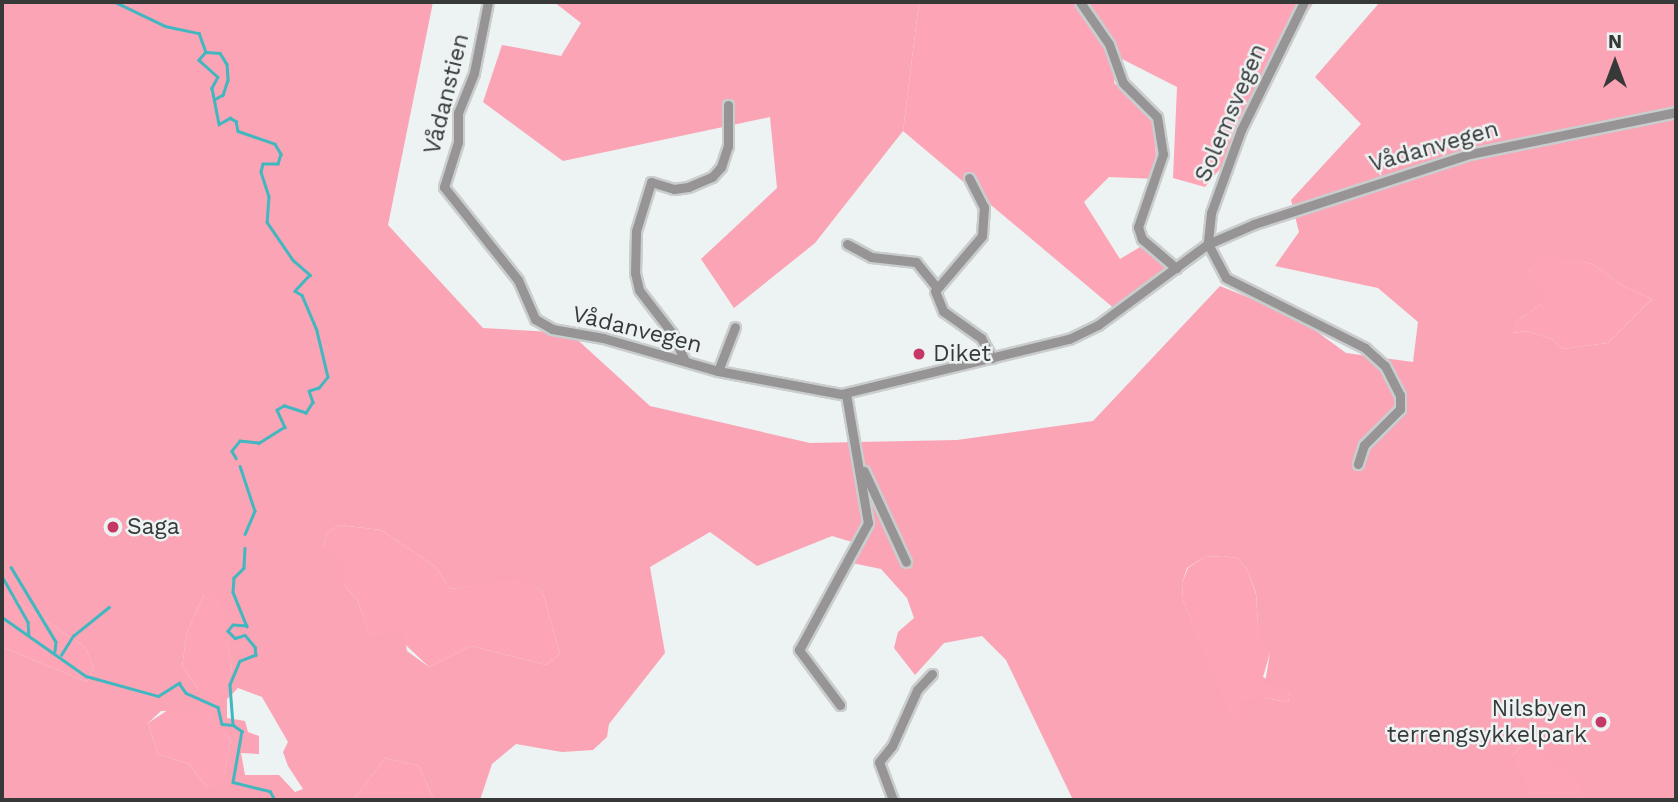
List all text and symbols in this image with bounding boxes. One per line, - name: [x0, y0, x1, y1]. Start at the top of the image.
- north arrow: [1580, 28, 1650, 98]
- text: N: [1608, 30, 1622, 53]
- street label: Vådanstien: [419, 31, 475, 157]
- street label: Solemsvegen: [1189, 40, 1273, 186]
- street label: Vådanvegen: [1366, 115, 1502, 179]
- street label: Vådanvegen: [569, 301, 705, 359]
- place label: Diket: [933, 340, 991, 368]
- marker: Diket: [911, 346, 927, 362]
- place label: Saga: [127, 513, 180, 541]
- marker: Saga: [105, 519, 121, 535]
- place label: Nilsbyen terrengsykkelpark: [1387, 695, 1587, 749]
- marker: Nilsbyen terrengsykkelpark: [1593, 714, 1609, 730]

